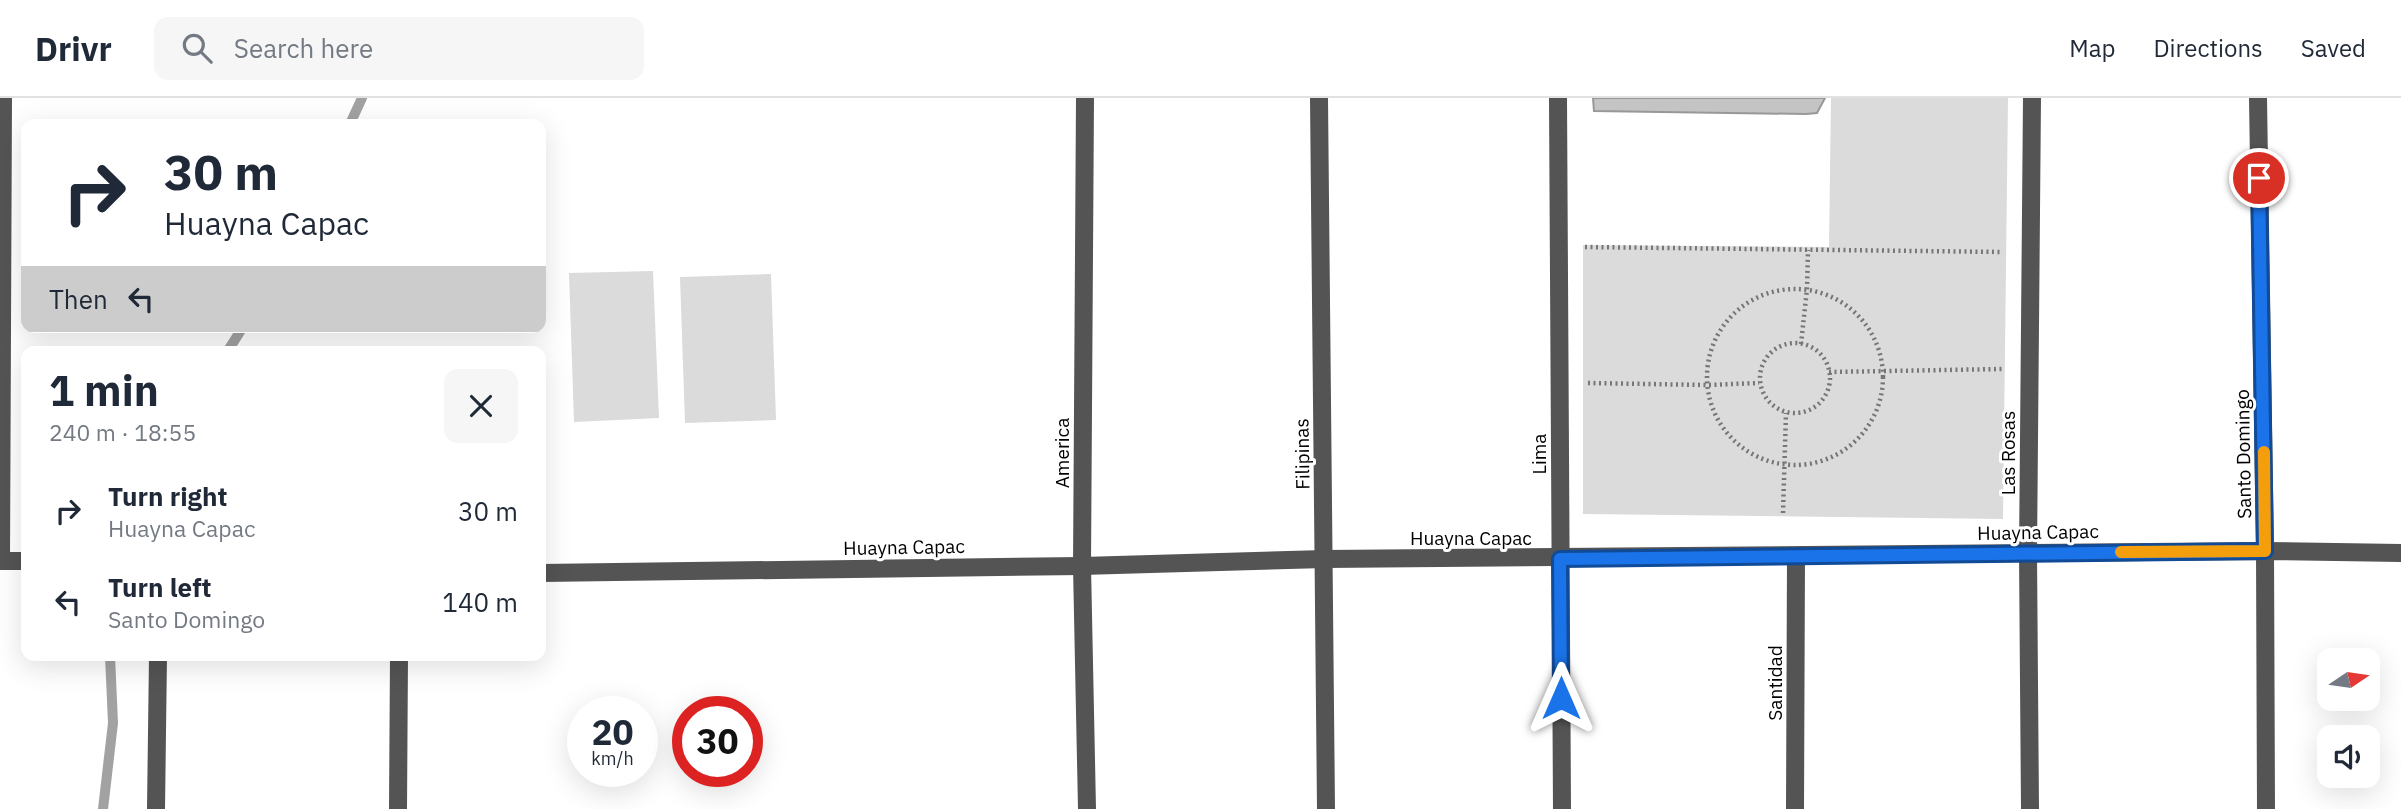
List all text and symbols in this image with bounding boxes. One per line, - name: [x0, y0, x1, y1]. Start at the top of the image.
- search box: [154, 17, 644, 80]
- text: Drivr: [35, 27, 112, 70]
- icon: search: [178, 29, 216, 67]
- text: Search here: [234, 31, 373, 65]
- text: Map: [2069, 32, 2115, 64]
- text: Directions: [2153, 32, 2263, 64]
- text: Saved: [2301, 32, 2366, 64]
- text: 30 m: [164, 140, 278, 203]
- icon: right: [49, 147, 140, 238]
- pin: [2229, 148, 2289, 208]
- icon: arrive: [2240, 159, 2278, 197]
- text: Huayna Capac: [164, 202, 369, 244]
- icon: left: [122, 280, 160, 318]
- text: Then: [49, 282, 108, 316]
- text: 1 min: [49, 363, 159, 418]
- button: close: [444, 369, 518, 443]
- street label: Santo Domingo: [2230, 389, 2256, 519]
- street label: Las Rosas: [1996, 411, 2020, 495]
- text: 240 m · 18:55: [49, 417, 196, 447]
- street label: America: [1050, 418, 1074, 488]
- street label: Filipinas: [1289, 418, 1315, 490]
- street label: Lima: [1527, 433, 1551, 475]
- text: Turn right: [108, 479, 227, 513]
- icon: right: [49, 492, 87, 530]
- text: 30 m: [458, 494, 518, 528]
- text: Huayna Capac: [108, 513, 256, 543]
- street label: Huayna Capac: [1977, 519, 2100, 545]
- street label: Huayna Capac: [1410, 526, 1532, 550]
- street label: Huayna Capac: [843, 534, 966, 560]
- text: Turn left: [108, 570, 211, 604]
- icon: left: [49, 583, 87, 621]
- text: 140 m: [442, 585, 518, 619]
- text: Santo Domingo: [108, 604, 265, 634]
- street label: Santidad: [1763, 645, 1787, 721]
- north arrow: [2317, 648, 2380, 710]
- map controls: [2317, 648, 2380, 788]
- position arrow: [1524, 661, 1598, 735]
- speed limit sign: 30: [672, 696, 763, 787]
- text: 20: [591, 709, 634, 755]
- button: sound: [2317, 725, 2380, 788]
- text: km/h: [591, 747, 634, 770]

